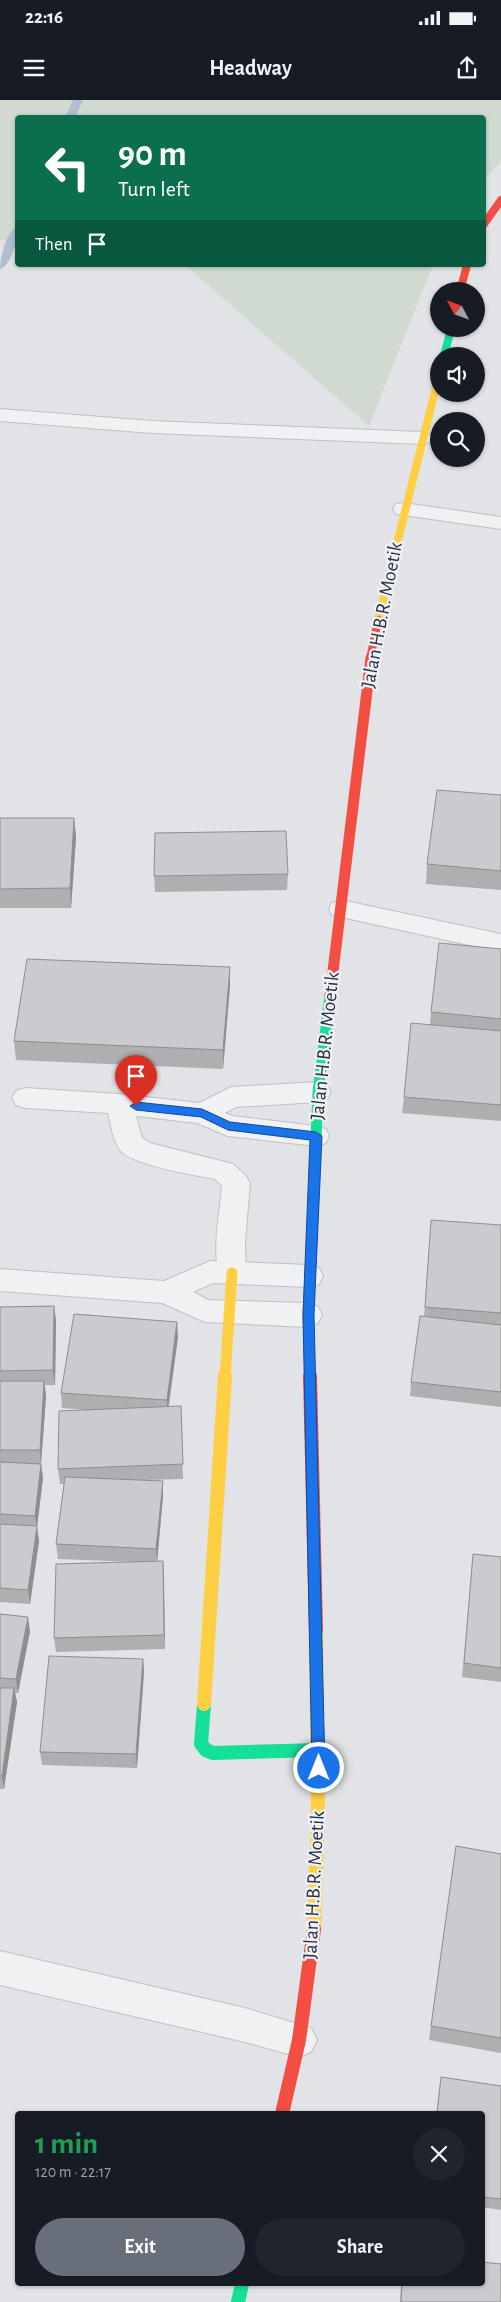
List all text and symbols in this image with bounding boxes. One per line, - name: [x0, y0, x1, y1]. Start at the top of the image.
- text: 22:16: [25, 8, 63, 27]
- icon: menu: [20, 54, 48, 82]
- icon: share: [453, 54, 481, 82]
- text: Headway: [209, 57, 292, 79]
- icon: left: [35, 135, 100, 200]
- text: 90 m: [118, 137, 187, 172]
- text: Turn left: [118, 178, 190, 200]
- icon: arrive: [83, 230, 111, 258]
- text: Then: [35, 235, 73, 254]
- north arrow: [430, 282, 485, 338]
- map controls: [430, 282, 485, 467]
- button: sound: [430, 347, 485, 402]
- button: search: [430, 412, 485, 467]
- street label: Jalan H.B.R. Moetik: [358, 540, 406, 690]
- street label: Jalan H.B.R. Moetik: [307, 971, 343, 1121]
- pin: [115, 1055, 157, 1106]
- icon: arrive: [122, 1062, 150, 1090]
- position arrow: [292, 1741, 344, 1793]
- street label: Jalan H.B.R. Moetik: [300, 1810, 328, 1960]
- button: close: [413, 2128, 465, 2180]
- text: 1 min: [35, 2129, 98, 2159]
- text: 120 m · 22:17: [35, 2164, 111, 2180]
- button: Exit: [35, 2218, 245, 2276]
- button: Share: [255, 2218, 465, 2276]

